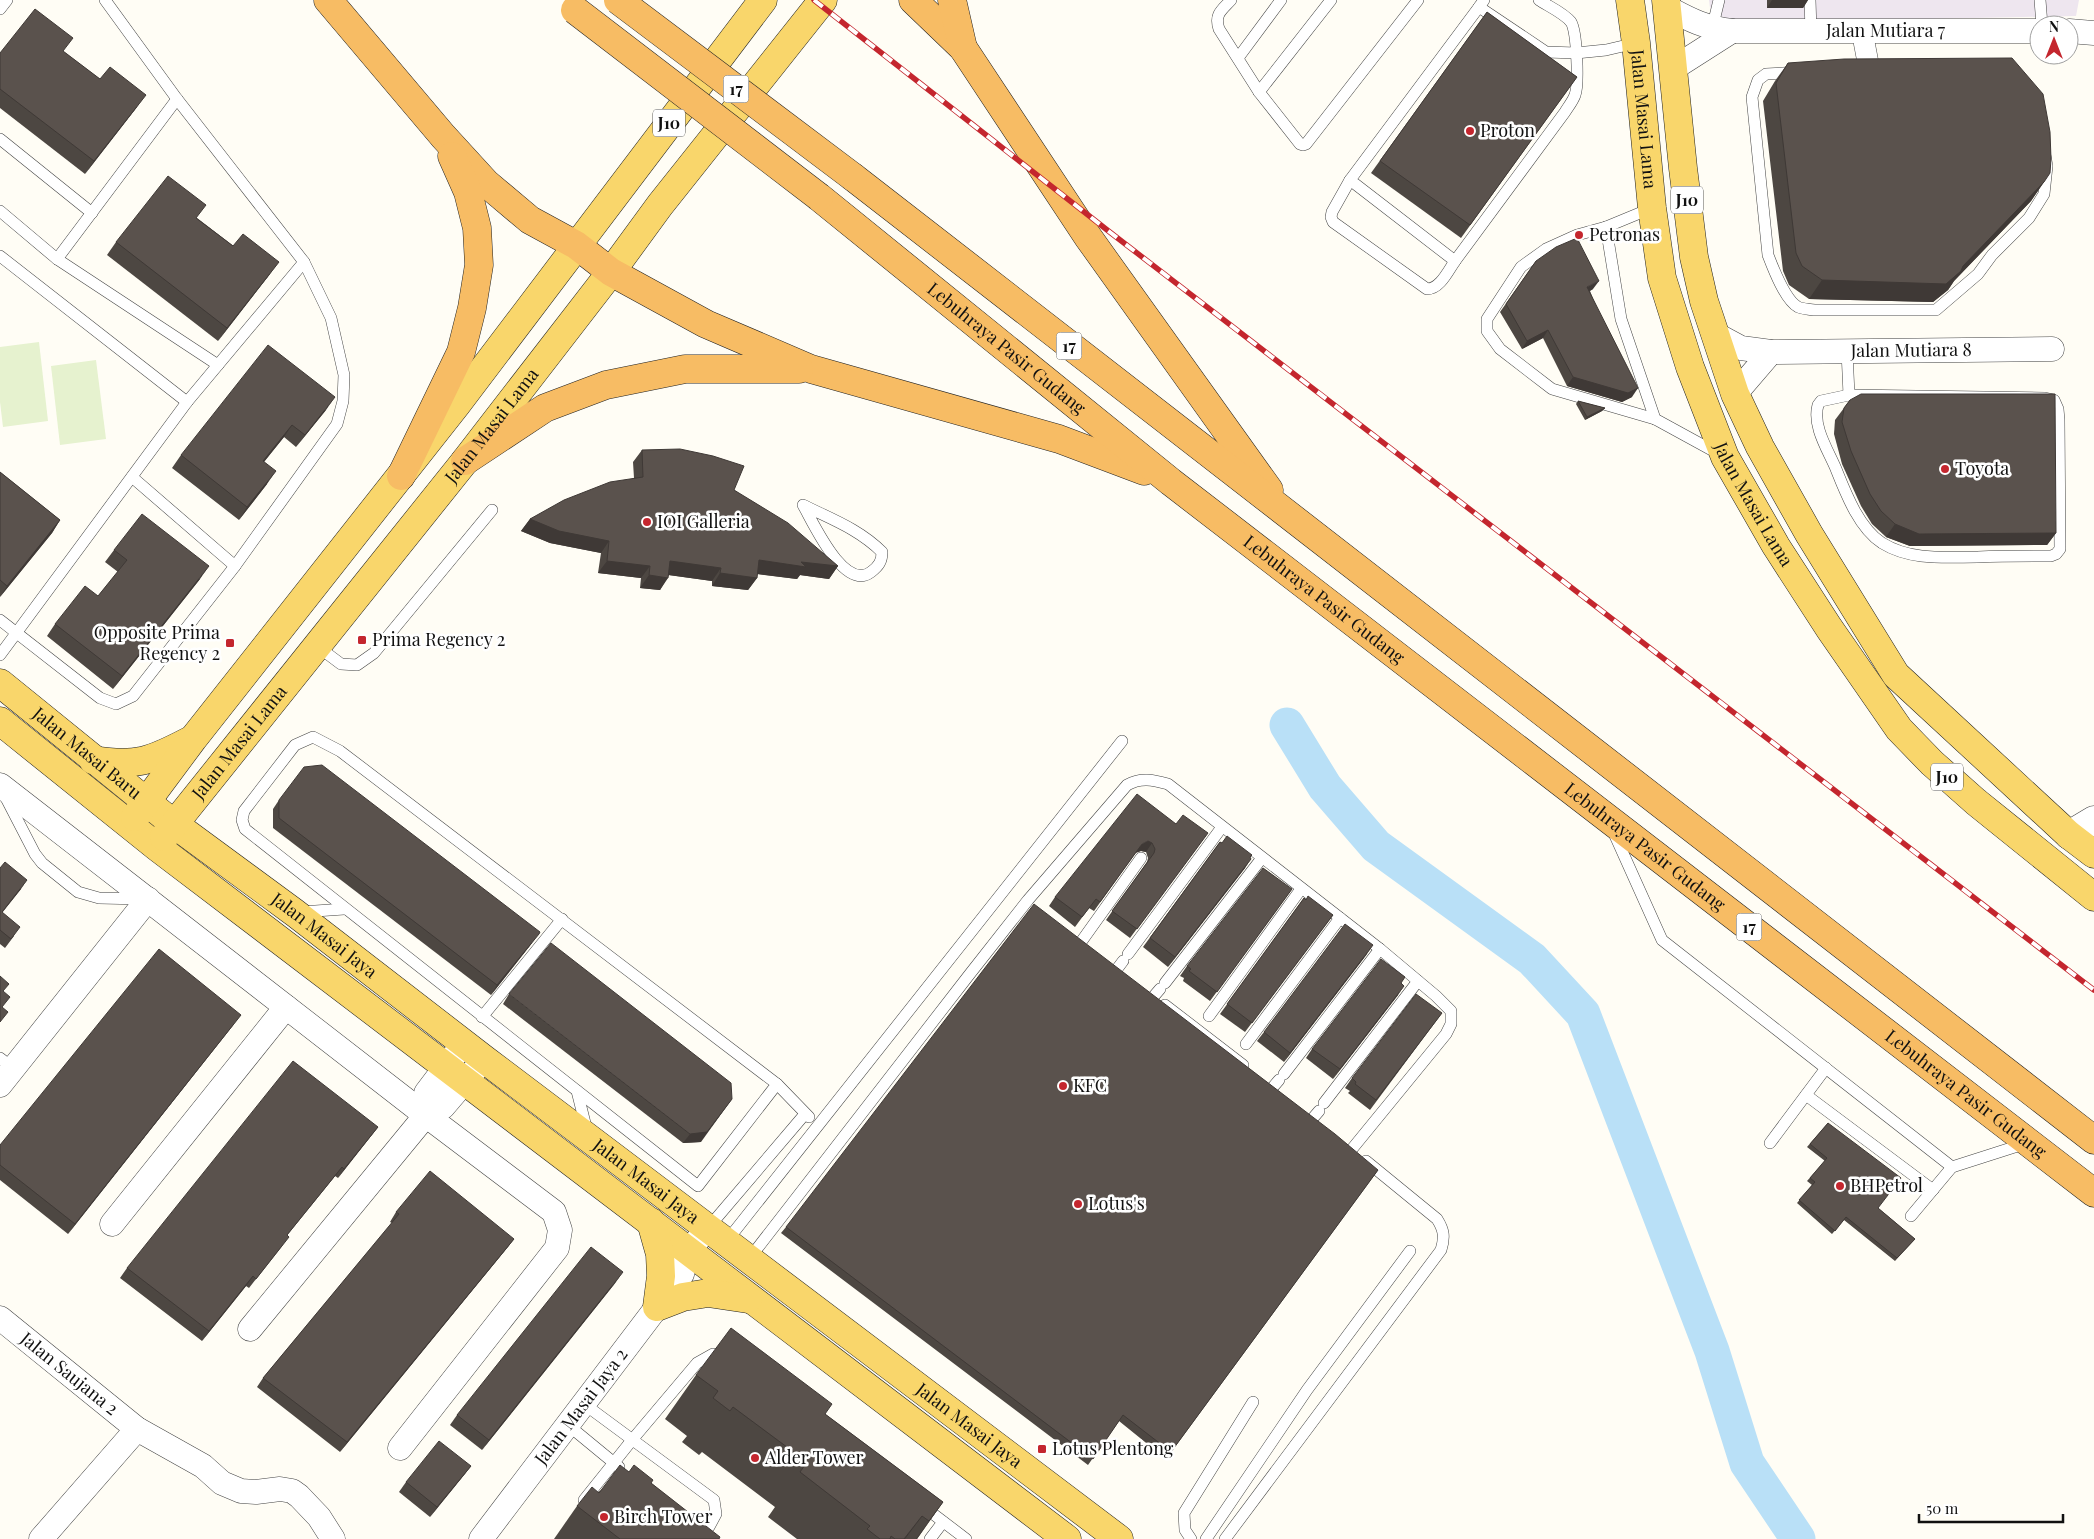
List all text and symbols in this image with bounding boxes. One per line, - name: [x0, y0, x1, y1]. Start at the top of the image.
- north arrow: [2029, 15, 2079, 65]
- text: N: [2049, 17, 2059, 36]
- street label: Jalan Mutiara 7: [1825, 18, 1946, 42]
- street label: Jalan Masai Lama: [1626, 47, 1663, 190]
- road number: 17: [724, 76, 748, 102]
- road number: J10: [653, 110, 685, 136]
- place label: Proton: [1480, 118, 1535, 142]
- marker: Proton: [1464, 125, 1476, 137]
- road number: J10: [1671, 186, 1703, 214]
- place label: Petronas: [1589, 222, 1660, 246]
- marker: Petronas: [1573, 229, 1585, 241]
- street label: Lebuhraya Pasir Gudang: [923, 276, 1092, 420]
- road number: 17: [1056, 332, 1082, 360]
- street label: Jalan Mutiara 8: [1850, 337, 1972, 362]
- street label: Jalan Masai Lama: [438, 363, 544, 489]
- street label: Jalan Masai Lama: [1709, 438, 1799, 571]
- place label: Toyota: [1955, 456, 2009, 480]
- marker: Toyota: [1939, 463, 1951, 475]
- place label: IOI Galleria: [657, 509, 750, 533]
- marker: IOI Galleria: [641, 516, 653, 528]
- street label: Lebuhraya Pasir Gudang: [1239, 529, 1411, 669]
- place label: Opposite Prima Regency 2: [94, 620, 220, 665]
- place label: Prima Regency 2: [372, 627, 505, 651]
- marker: Prima Regency 2: [356, 634, 368, 646]
- marker: Opposite Prima Regency 2: [224, 637, 236, 649]
- street label: Jalan Masai Lama: [185, 680, 292, 805]
- street label: Jalan Masai Baru: [27, 701, 148, 805]
- road number: J10: [1931, 764, 1963, 790]
- street label: Lebuhraya Pasir Gudang: [1560, 776, 1731, 916]
- street label: Jalan Masai Jaya: [266, 886, 383, 983]
- road number: 17: [1736, 914, 1762, 940]
- street label: Lebuhraya Pasir Gudang: [1881, 1024, 2052, 1163]
- place label: KFC: [1073, 1073, 1107, 1097]
- marker: KFC: [1057, 1080, 1069, 1092]
- street label: Jalan Masai Jaya: [588, 1132, 705, 1229]
- place label: BHPetrol: [1850, 1173, 1923, 1197]
- marker: BHPetrol: [1834, 1180, 1846, 1192]
- place label: Lotus's: [1088, 1191, 1145, 1215]
- marker: Lotus's: [1072, 1198, 1084, 1210]
- street label: Jalan Saujana 2: [15, 1326, 124, 1420]
- street label: Jalan Masai Jaya 2: [528, 1343, 632, 1470]
- street label: Jalan Masai Jaya: [911, 1376, 1028, 1473]
- place label: Lotus Plentong: [1052, 1436, 1174, 1460]
- marker: Lotus Plentong: [1036, 1443, 1048, 1455]
- place label: Alder Tower: [764, 1445, 864, 1469]
- marker: Alder Tower: [749, 1452, 761, 1464]
- scale bar: [1919, 1492, 2063, 1524]
- text: 50 m: [1926, 1498, 1959, 1518]
- place label: Birch Tower: [614, 1504, 712, 1528]
- marker: Birch Tower: [598, 1511, 610, 1523]

